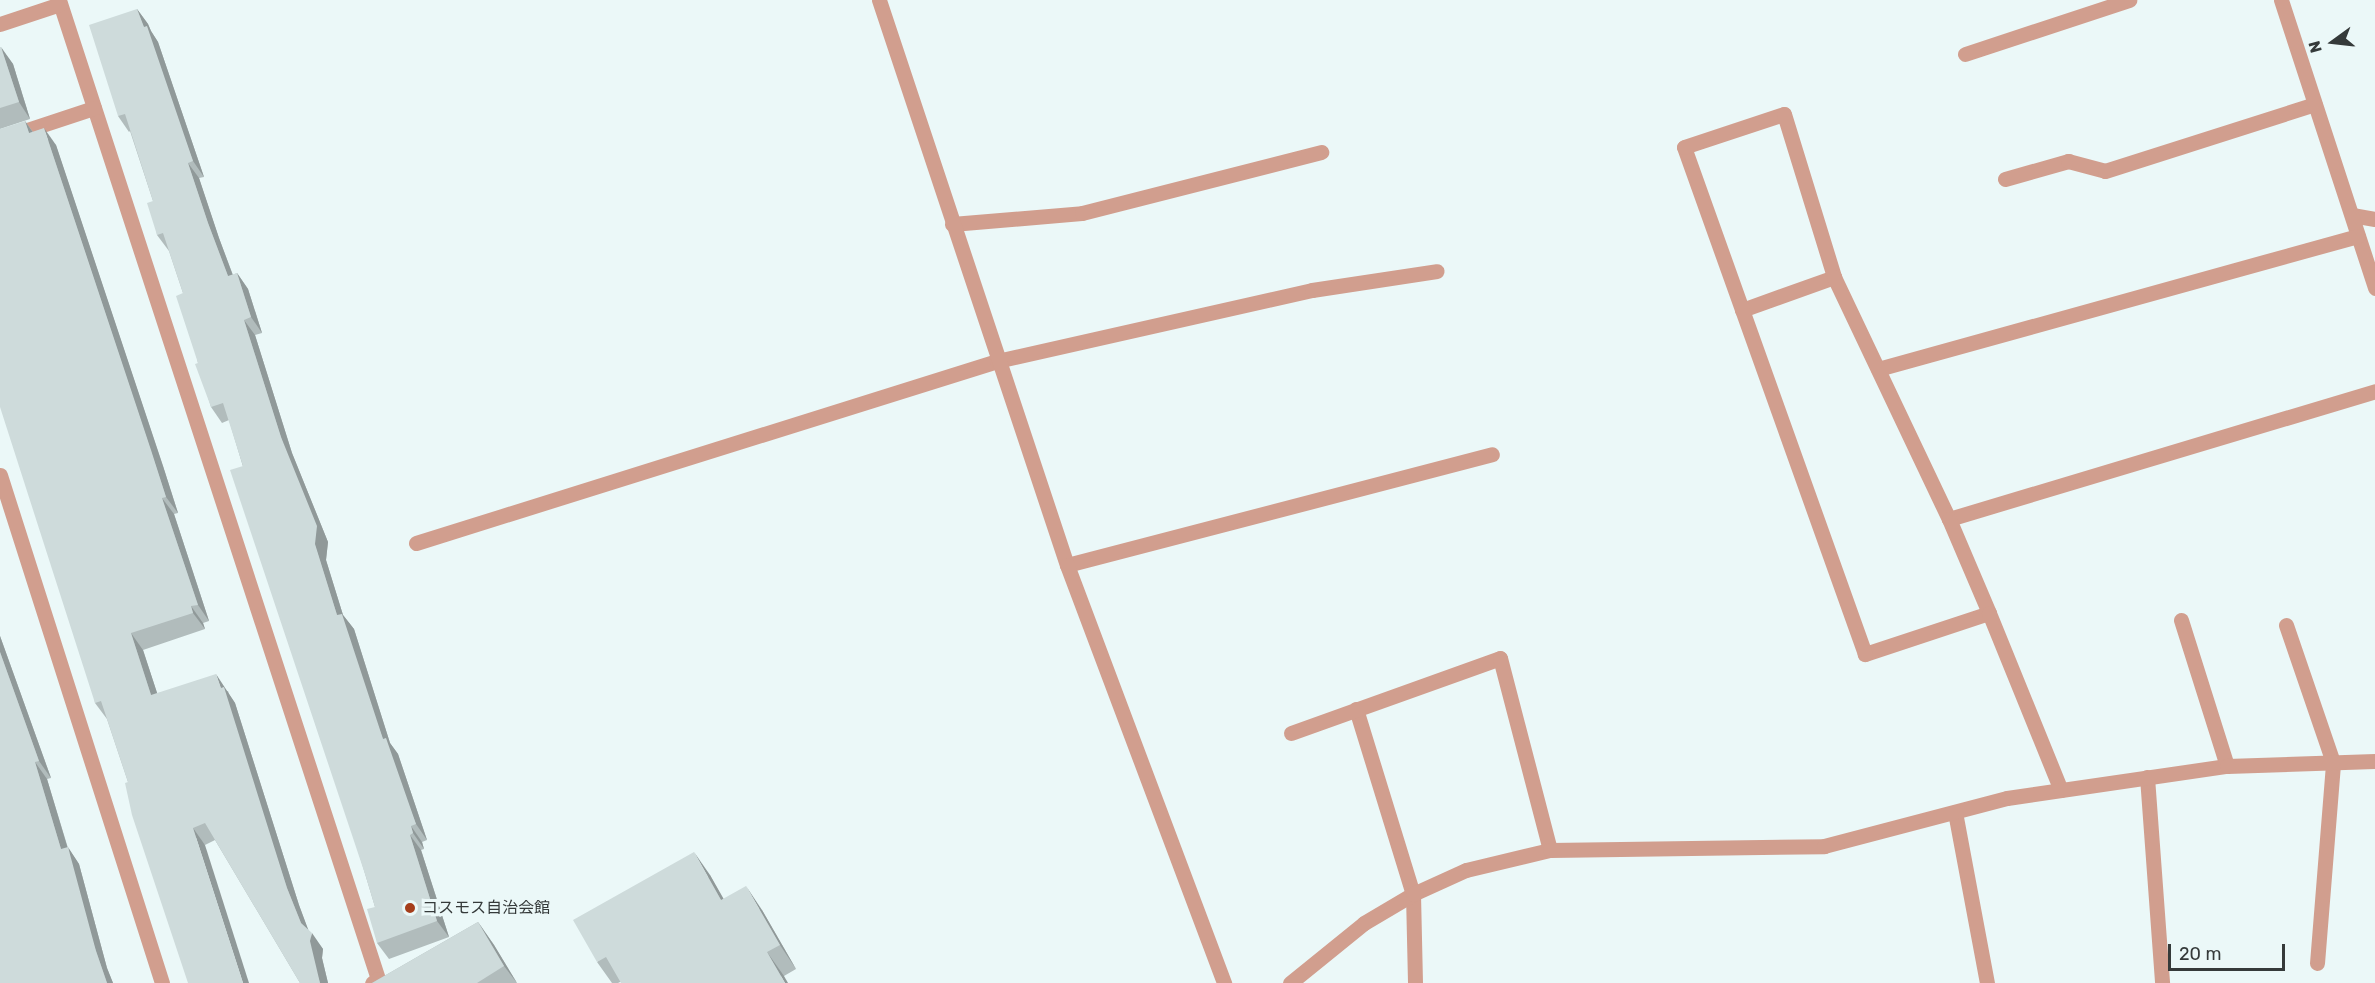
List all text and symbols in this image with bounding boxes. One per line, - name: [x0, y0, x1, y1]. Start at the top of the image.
- north arrow: [2303, 12, 2363, 72]
- text: N: [2304, 39, 2326, 55]
- place label: コスモス自治会館: [422, 898, 550, 918]
- marker: コスモス自治会館: [403, 901, 417, 915]
- scale bar: [2171, 932, 2288, 970]
- text: 20 m: [2179, 943, 2221, 965]

